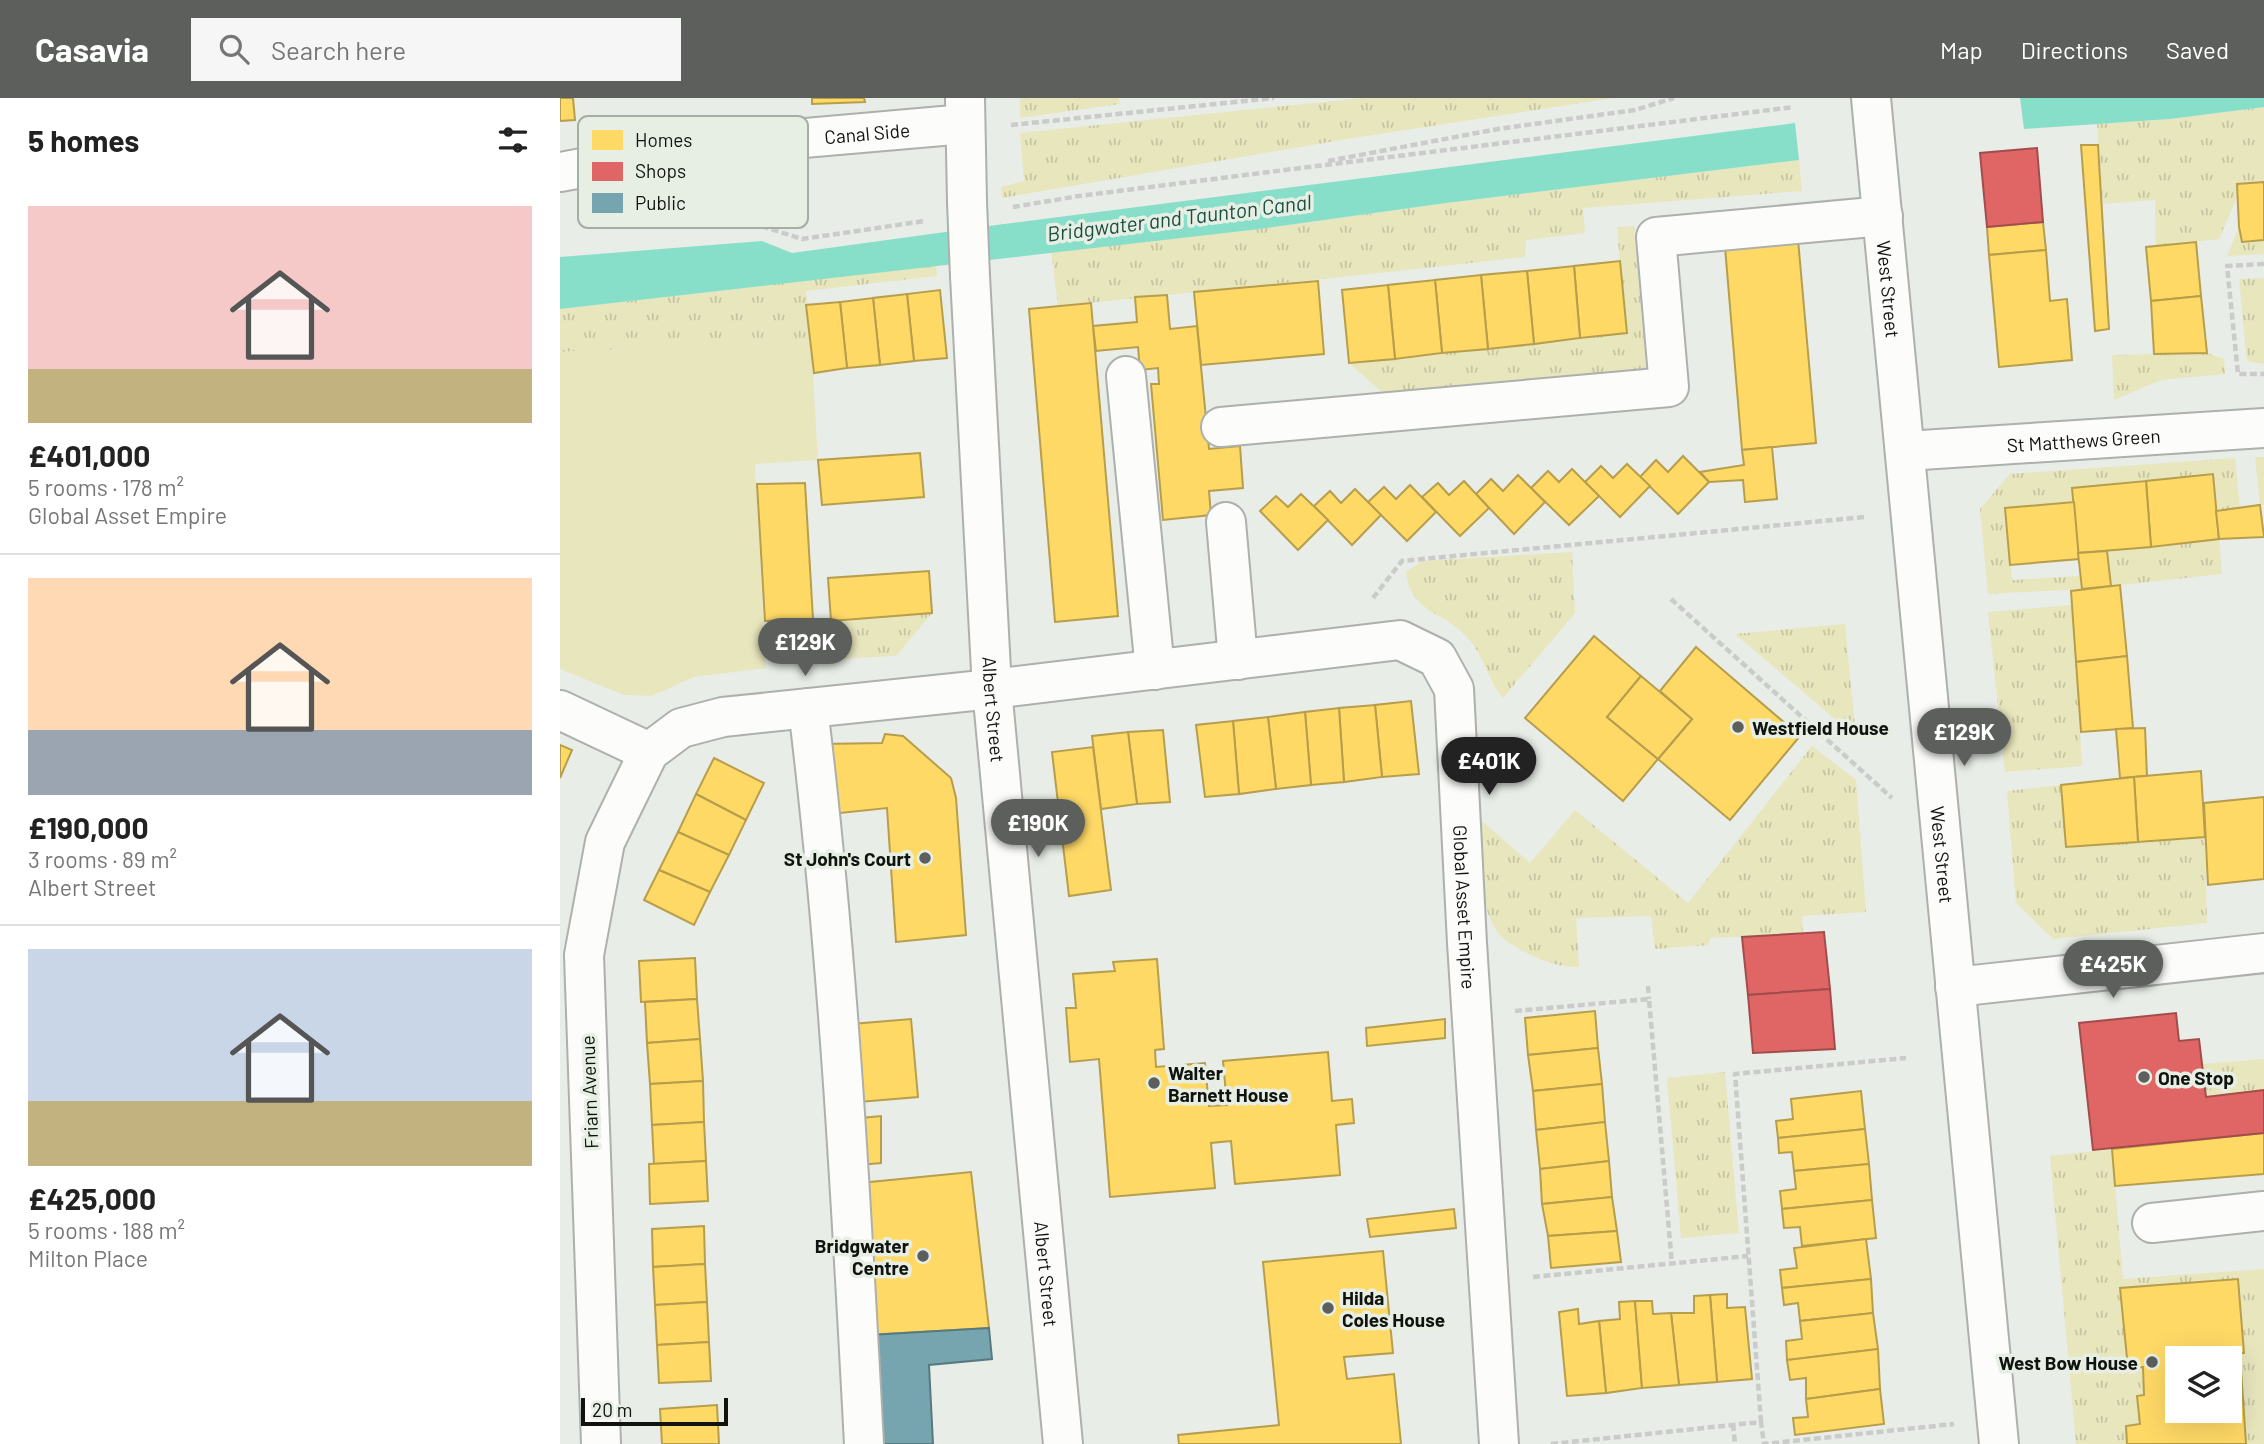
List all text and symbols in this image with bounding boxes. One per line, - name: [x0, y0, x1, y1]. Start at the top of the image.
- search box: [191, 18, 681, 81]
- text: Casavia: [35, 29, 149, 69]
- icon: search: [215, 30, 253, 68]
- text: Search here: [271, 34, 406, 65]
- text: Map: [1940, 35, 1983, 64]
- text: Directions: [2021, 35, 2128, 64]
- text: Saved: [2166, 35, 2229, 64]
- legend: [578, 116, 808, 228]
- street label: Canal Side: [823, 117, 911, 148]
- icon: filters: [494, 121, 532, 159]
- text: 5 homes: [28, 122, 139, 158]
- text: Homes: [635, 128, 692, 151]
- text: Shops: [635, 159, 686, 182]
- water label: Bridgwater and Taunton Canal: [1045, 188, 1313, 246]
- text: Public: [635, 191, 686, 214]
- street label: West Street: [1873, 240, 1905, 339]
- icon: home: [217, 252, 343, 378]
- street label: St Matthews Green: [2006, 423, 2161, 456]
- text: £401,000: [28, 437, 150, 473]
- text: 5 rooms · 178 m²: [28, 473, 184, 501]
- text: Global Asset Empire: [28, 501, 227, 529]
- pin: £129K: [756, 618, 854, 678]
- icon: home: [217, 624, 343, 750]
- text: £129K: [774, 627, 836, 655]
- street label: Albert Street: [979, 656, 1010, 763]
- pin: £129K: [1915, 708, 2013, 768]
- place label: Westfield House: [1752, 716, 1889, 739]
- text: £129K: [1933, 717, 1995, 745]
- marker: Westfield House: [1730, 719, 1746, 735]
- pin: £401K: [1440, 738, 1538, 797]
- text: £401K: [1457, 746, 1521, 774]
- pin: £190K: [989, 800, 1087, 859]
- street label: West Street: [1927, 805, 1959, 904]
- text: £190K: [1007, 808, 1069, 836]
- text: £190,000: [28, 809, 149, 845]
- street label: Global Asset Empire: [1449, 824, 1481, 990]
- text: 3 rooms · 89 m²: [28, 845, 177, 873]
- place label: St John's Court: [784, 847, 911, 870]
- marker: St John's Court: [917, 850, 933, 866]
- text: Albert Street: [28, 873, 156, 901]
- pin: £425K: [2064, 940, 2162, 1000]
- text: £425K: [2079, 949, 2147, 977]
- icon: home: [217, 995, 343, 1121]
- street label: Friarn Avenue: [576, 1035, 602, 1149]
- place label: Walter Barnett House: [1168, 1061, 1289, 1106]
- place label: One Stop: [2158, 1066, 2234, 1089]
- marker: One Stop: [2136, 1069, 2152, 1085]
- marker: Walter Barnett House: [1146, 1075, 1162, 1091]
- text: £425,000: [28, 1180, 156, 1216]
- text: 5 rooms · 188 m²: [28, 1216, 185, 1244]
- street label: Albert Street: [1031, 1220, 1063, 1328]
- place label: Bridgwater Centre: [815, 1234, 910, 1279]
- text: Milton Place: [28, 1244, 148, 1272]
- marker: Bridgwater Centre: [915, 1248, 931, 1264]
- place label: Hilda Coles House: [1342, 1286, 1445, 1331]
- marker: Hilda Coles House: [1320, 1300, 1336, 1316]
- map controls: [2165, 1346, 2242, 1423]
- button: layers: [2165, 1346, 2242, 1423]
- place label: West Bow House: [1998, 1351, 2138, 1374]
- marker: West Bow House: [2144, 1354, 2160, 1370]
- scale bar: [581, 1395, 728, 1427]
- text: 20 m: [592, 1398, 632, 1421]

